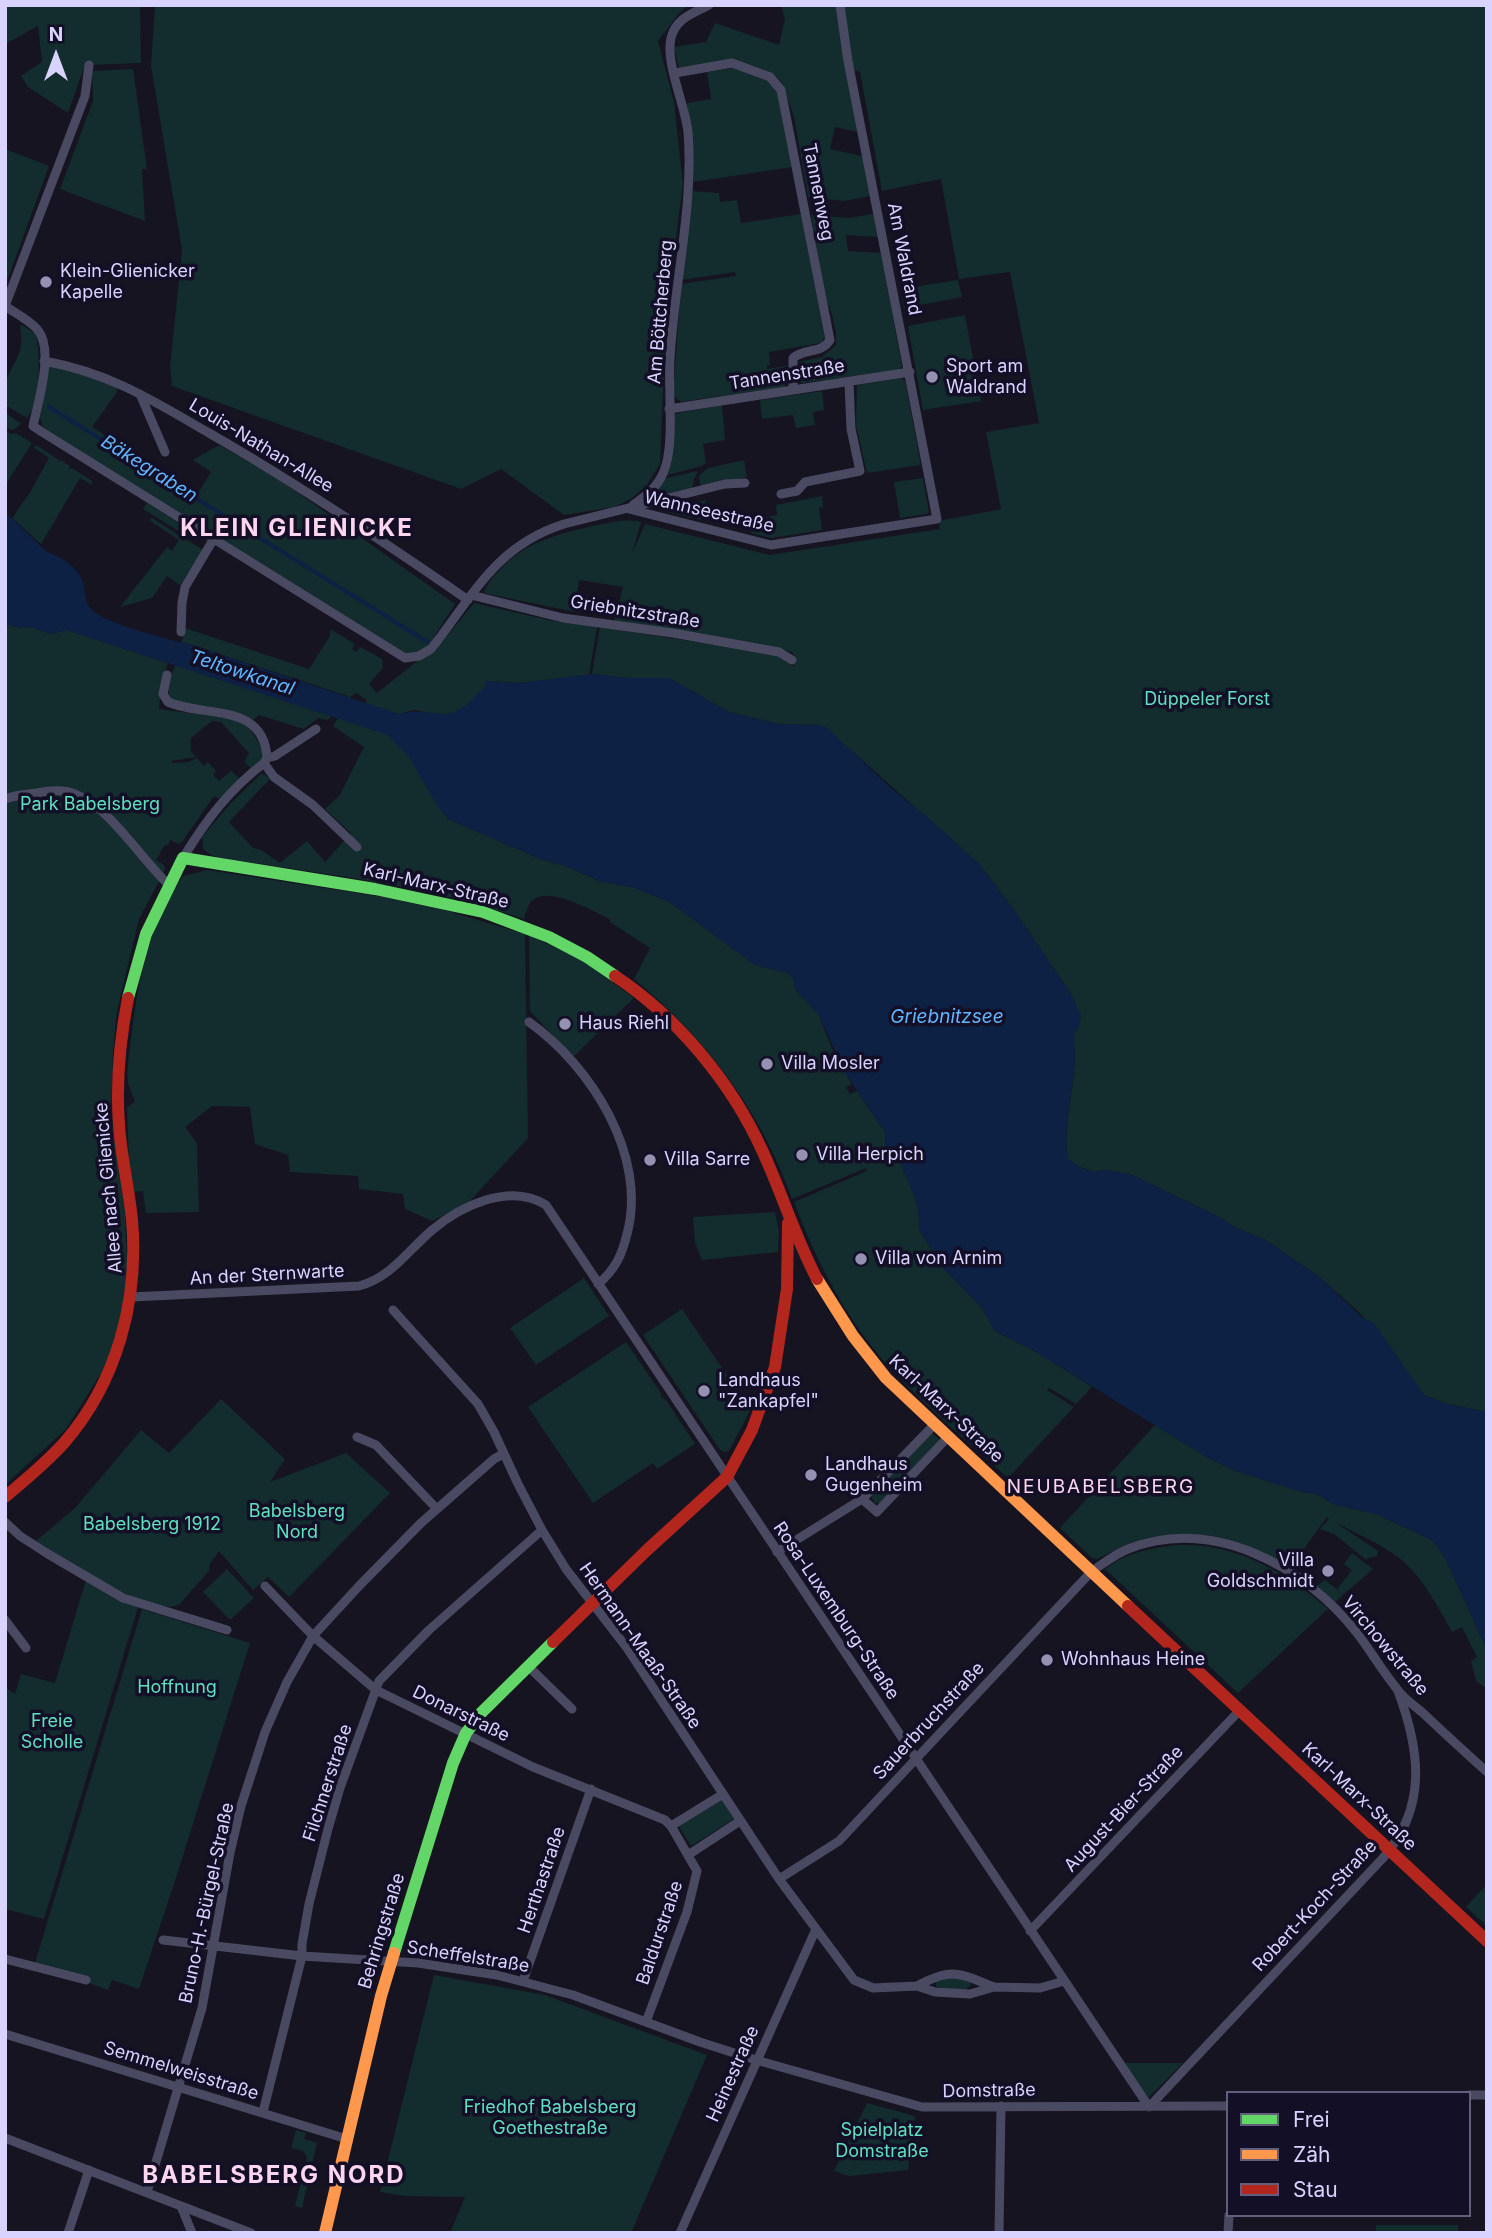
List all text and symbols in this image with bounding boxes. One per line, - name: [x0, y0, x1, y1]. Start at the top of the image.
- north arrow: [21, 21, 91, 91]
- text: N: [49, 23, 63, 46]
- street label: Tannenweg: [798, 141, 838, 243]
- street label: Am Waldrand: [883, 201, 925, 317]
- street label: Am Böttcherberg: [644, 239, 678, 385]
- place label: Klein-Glienicker Kapelle: [60, 261, 195, 304]
- marker: Klein-Glienicker Kapelle: [38, 274, 54, 290]
- street label: Tannenstraße: [728, 355, 846, 395]
- place label: Sport am Waldrand: [946, 356, 1027, 398]
- marker: Sport am Waldrand: [924, 369, 940, 385]
- street label: Louis-Nathan-Allee: [185, 394, 337, 498]
- water label: Bäkegraben: [97, 430, 201, 508]
- street label: Wannseestraße: [642, 487, 776, 537]
- district label: KLEIN GLIENICKE: [182, 515, 412, 543]
- street label: Griebnitzstraße: [569, 591, 701, 633]
- water label: Teltowkanal: [187, 645, 297, 701]
- park label: Düppeler Forst: [1144, 689, 1270, 711]
- park label: Park Babelsberg: [20, 794, 160, 816]
- street label: Karl-Marx-Straße: [361, 859, 511, 913]
- water label: Griebnitzsee: [890, 1006, 1004, 1028]
- place label: Haus Riehl: [579, 1013, 669, 1035]
- marker: Haus Riehl: [557, 1016, 573, 1032]
- place label: Villa Mosler: [781, 1053, 880, 1075]
- marker: Villa Mosler: [759, 1056, 775, 1072]
- street label: Allee nach Glienicke: [91, 1101, 127, 1275]
- place label: Villa Herpich: [816, 1144, 924, 1166]
- marker: Villa Herpich: [794, 1147, 810, 1163]
- place label: Villa Sarre: [664, 1149, 750, 1171]
- marker: Villa Sarre: [642, 1152, 658, 1168]
- place label: Villa von Arnim: [875, 1248, 1002, 1270]
- marker: Villa von Arnim: [853, 1251, 869, 1267]
- street label: An der Sternwarte: [189, 1260, 345, 1290]
- street label: Karl-Marx-Straße: [884, 1350, 1008, 1468]
- place label: Landhaus "Zankapfel": [718, 1370, 819, 1412]
- marker: Landhaus "Zankapfel": [696, 1383, 712, 1399]
- place label: Landhaus Gugenheim: [825, 1454, 923, 1496]
- marker: Landhaus Gugenheim: [803, 1467, 819, 1483]
- district label: NEUBABELSBERG: [1008, 1476, 1194, 1498]
- park label: Babelsberg Nord: [249, 1501, 345, 1544]
- park label: Babelsberg 1912: [83, 1514, 221, 1536]
- street label: Rosa-Luxemburg-Straße: [768, 1518, 904, 1704]
- place label: Villa Goldschmidt: [1207, 1550, 1314, 1592]
- street label: Hermann-Maaß-Straße: [574, 1559, 706, 1733]
- marker: Villa Goldschmidt: [1320, 1563, 1336, 1579]
- street label: Virchowstraße: [1337, 1592, 1433, 1700]
- place label: Wohnhaus Heine: [1061, 1649, 1205, 1671]
- marker: Wohnhaus Heine: [1039, 1652, 1055, 1668]
- street label: Sauerbruchstraße: [869, 1658, 989, 1784]
- park label: Hoffnung: [137, 1677, 217, 1699]
- street label: Donarstraße: [409, 1681, 513, 1747]
- park label: Freie Scholle: [21, 1711, 83, 1754]
- street label: Filchnerstraße: [299, 1722, 357, 1844]
- street label: Karl-Marx-Straße: [1297, 1738, 1421, 1856]
- street label: August-Bier-Straße: [1060, 1741, 1188, 1877]
- street label: Bruno-H.-Bürgel-Straße: [175, 1801, 239, 2005]
- street label: Herthastraße: [514, 1824, 570, 1936]
- street label: Robert-Koch-Straße: [1249, 1836, 1381, 1976]
- street label: Behringstraße: [354, 1871, 410, 1991]
- street label: Baldurstraße: [632, 1878, 688, 1988]
- street label: Scheffelstraße: [405, 1937, 531, 1977]
- street label: Heinestraße: [702, 2022, 764, 2126]
- street label: Semmelweisstraße: [101, 2037, 261, 2105]
- street label: Domstraße: [942, 2079, 1036, 2103]
- legend: [1226, 2091, 1471, 2217]
- park label: Friedhof Babelsberg Goethestraße: [464, 2097, 636, 2140]
- text: Frei: [1293, 2107, 1330, 2132]
- park label: Spielplatz Domstraße: [835, 2120, 929, 2162]
- text: Zäh: [1293, 2142, 1330, 2167]
- district label: BABELSBERG NORD: [144, 2162, 404, 2190]
- text: Stau: [1293, 2177, 1338, 2202]

